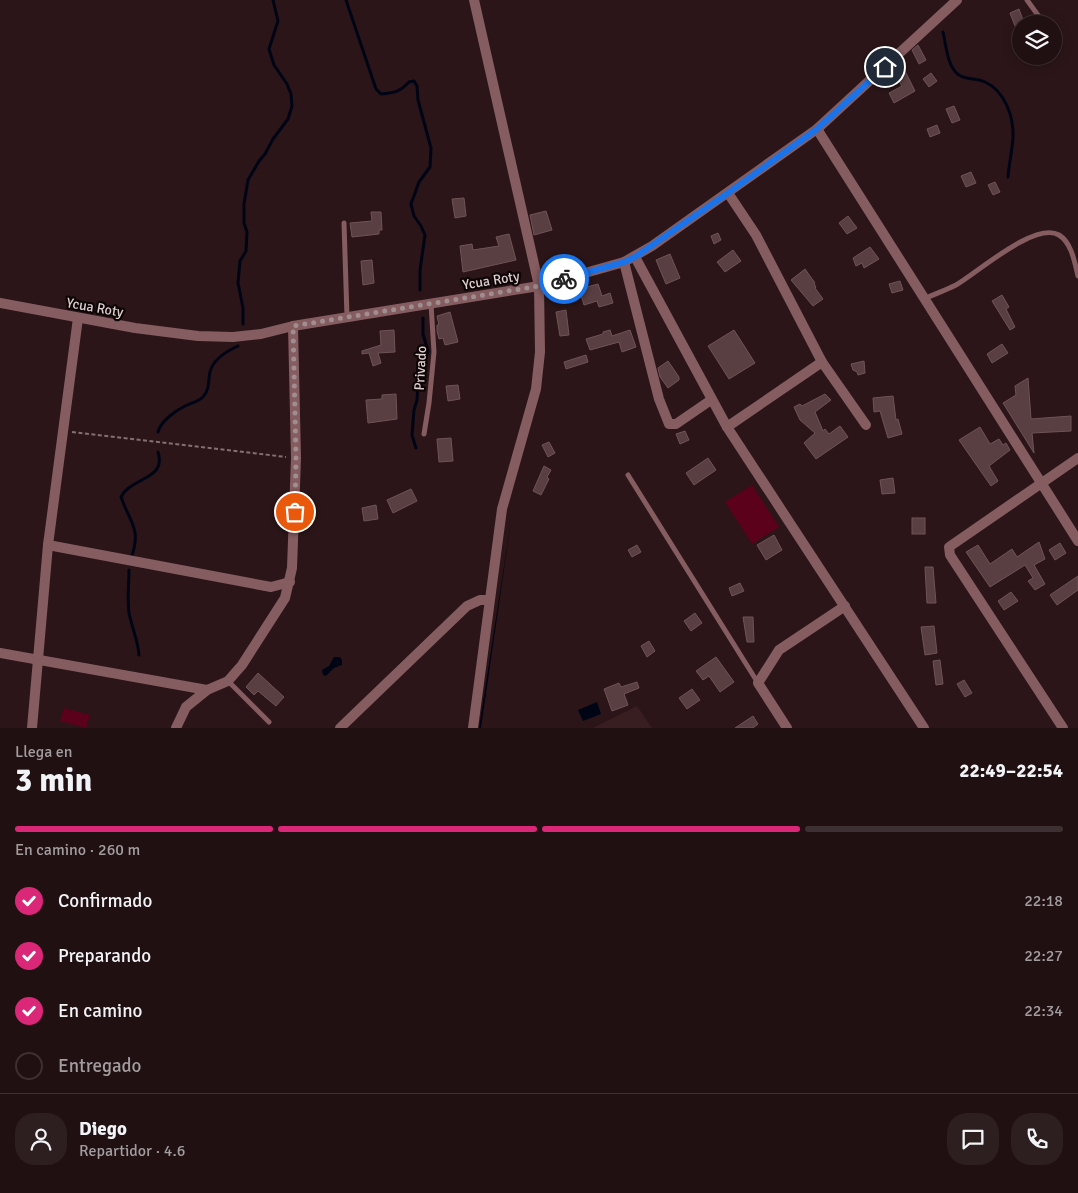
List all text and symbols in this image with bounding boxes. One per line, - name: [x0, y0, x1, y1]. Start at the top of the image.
- map controls: [1012, 15, 1062, 65]
- button: layers: [1012, 15, 1062, 65]
- pin: [864, 46, 906, 88]
- icon: home: [871, 53, 899, 81]
- courier: [539, 254, 589, 304]
- icon: bike: [550, 265, 578, 293]
- street label: Ycua Roty: [461, 268, 521, 293]
- street label: Ycua Roty: [65, 294, 125, 321]
- street label: Privado: [411, 345, 430, 391]
- pin: [274, 491, 316, 533]
- icon: bag: [281, 498, 309, 526]
- text: Llega en: [15, 742, 73, 762]
- text: 22:49–22:54: [959, 759, 1063, 783]
- text: 3 min: [15, 761, 92, 800]
- text: En camino · 260 m: [15, 840, 140, 860]
- icon: check: [15, 887, 43, 915]
- text: Confirmado: [58, 889, 152, 913]
- text: 22:18: [1024, 891, 1063, 911]
- icon: check: [15, 942, 43, 970]
- text: Preparando: [58, 944, 151, 968]
- text: 22:27: [1024, 946, 1063, 966]
- icon: check: [15, 997, 43, 1025]
- text: En camino: [58, 999, 142, 1023]
- text: 22:34: [1024, 1001, 1063, 1021]
- text: Entregado: [58, 1054, 141, 1078]
- button: person: [15, 1113, 67, 1165]
- button: chat: [947, 1113, 999, 1165]
- button: phone: [1011, 1113, 1063, 1165]
- text: Diego: [79, 1117, 127, 1141]
- text: Repartidor · 4.6: [79, 1141, 185, 1161]

